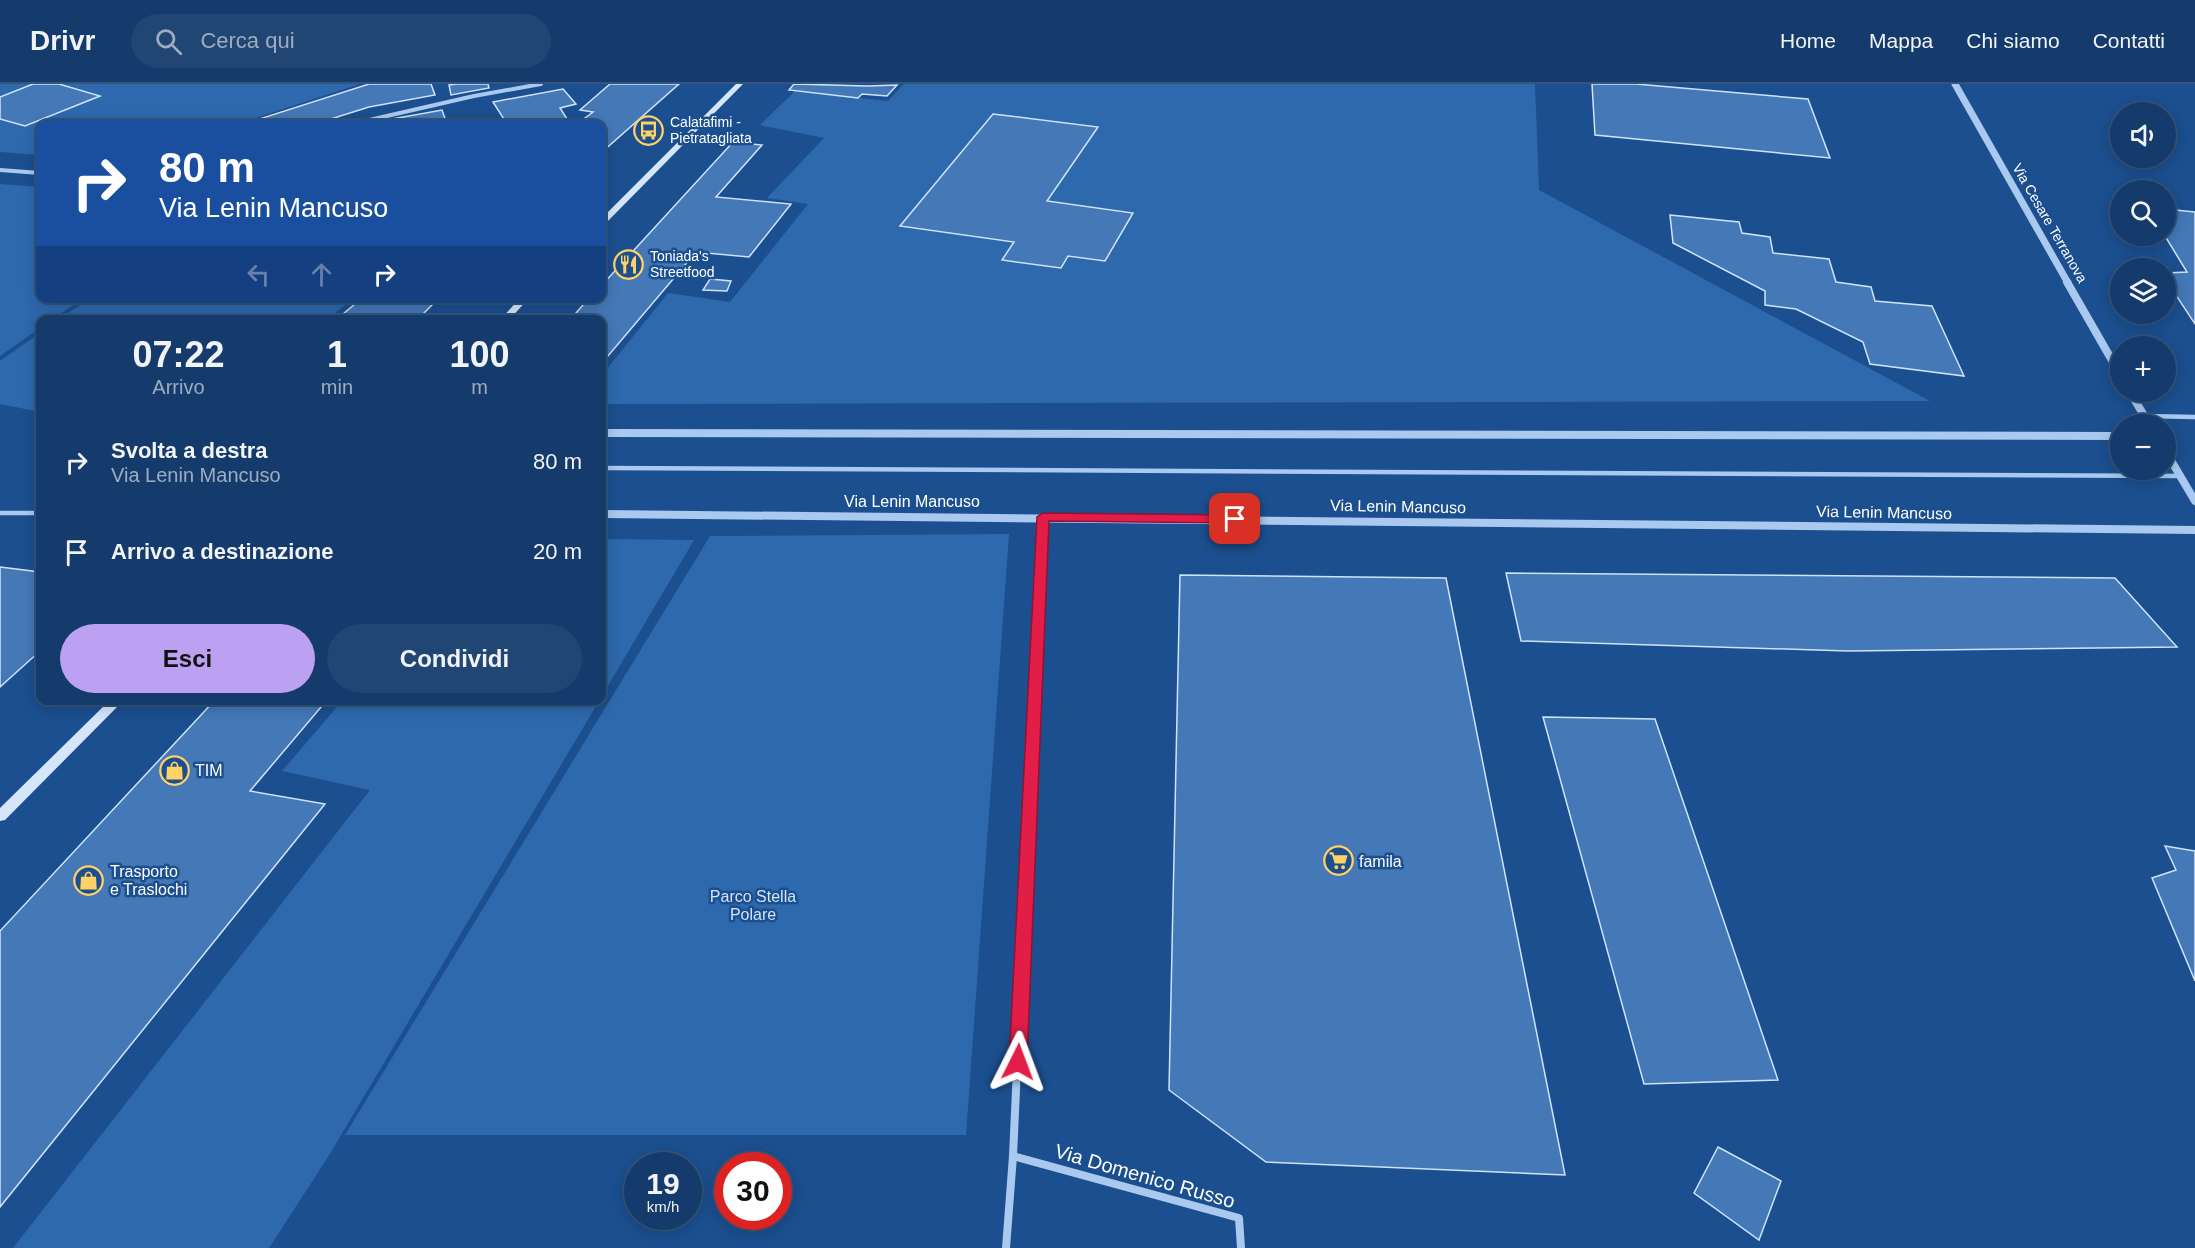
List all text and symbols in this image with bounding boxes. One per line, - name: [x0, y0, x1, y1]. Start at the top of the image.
- search box: [131, 14, 551, 68]
- text: Drivr: [30, 25, 95, 56]
- icon: search: [152, 25, 185, 58]
- text: Cerca qui: [200, 28, 295, 53]
- text: Home: [1780, 29, 1836, 52]
- text: Mappa: [1869, 29, 1933, 52]
- text: Chi siamo: [1966, 29, 2060, 52]
- text: Contatti: [2093, 29, 2165, 52]
- map controls: [2110, 102, 2176, 480]
- button: sound: [2110, 102, 2176, 168]
- bus stop icon: Calatafimi - Pietratagliata: [633, 114, 665, 146]
- place label: Calatafimi - Pietratagliata: [670, 114, 752, 146]
- icon: right: [60, 144, 138, 222]
- text: 80 m: [159, 144, 255, 191]
- street label: Via Cesare Terranova: [2009, 161, 2091, 286]
- button: search: [2110, 180, 2176, 246]
- text: Via Lenin Mancuso: [159, 193, 388, 223]
- restaurant icon: Toniada's Streetfood: [613, 248, 645, 280]
- place label: Toniada's Streetfood: [650, 248, 715, 280]
- icon: left: [242, 258, 275, 291]
- icon: ahead: [305, 258, 338, 291]
- icon: right: [368, 258, 401, 291]
- button: layers: [2110, 258, 2176, 324]
- text: 07:22: [132, 334, 224, 375]
- text: 1: [327, 334, 347, 375]
- text: 100: [449, 334, 510, 375]
- button: +: [2110, 336, 2176, 402]
- text: Arrivo: [152, 376, 205, 398]
- text: min: [321, 376, 353, 398]
- text: m: [471, 376, 488, 398]
- button: −: [2110, 414, 2176, 480]
- text: Svolta a destra: [111, 438, 268, 463]
- icon: right: [60, 446, 93, 479]
- text: 80 m: [533, 449, 582, 474]
- text: Via Lenin Mancuso: [111, 464, 281, 486]
- street label: Via Lenin Mancuso: [844, 493, 980, 510]
- pin: [1209, 493, 1260, 544]
- street label: Via Lenin Mancuso: [1330, 497, 1466, 516]
- icon: arrive: [1218, 502, 1251, 535]
- street label: Via Lenin Mancuso: [1816, 503, 1952, 522]
- icon: arrive: [60, 536, 93, 569]
- text: Arrivo a destinazione: [111, 539, 334, 564]
- text: 20 m: [533, 539, 582, 564]
- button: Esci: [60, 624, 315, 693]
- button: Condividi: [327, 624, 582, 693]
- shop icon: TIM: [158, 754, 190, 786]
- place label: TIM: [195, 762, 223, 779]
- supermarket icon: famila: [1322, 845, 1354, 877]
- place label: famila: [1359, 853, 1402, 870]
- place label: Trasporto e Traslochi: [110, 863, 187, 898]
- shop icon: Trasporto e Traslochi: [73, 864, 105, 896]
- park label: Parco Stella Polare: [710, 888, 796, 923]
- position arrow: [986, 1030, 1050, 1094]
- street label: Via Domenico Russo: [1052, 1140, 1238, 1212]
- speed limit sign: 30: [714, 1152, 792, 1230]
- text: 19: [646, 1167, 680, 1200]
- text: km/h: [647, 1198, 679, 1215]

